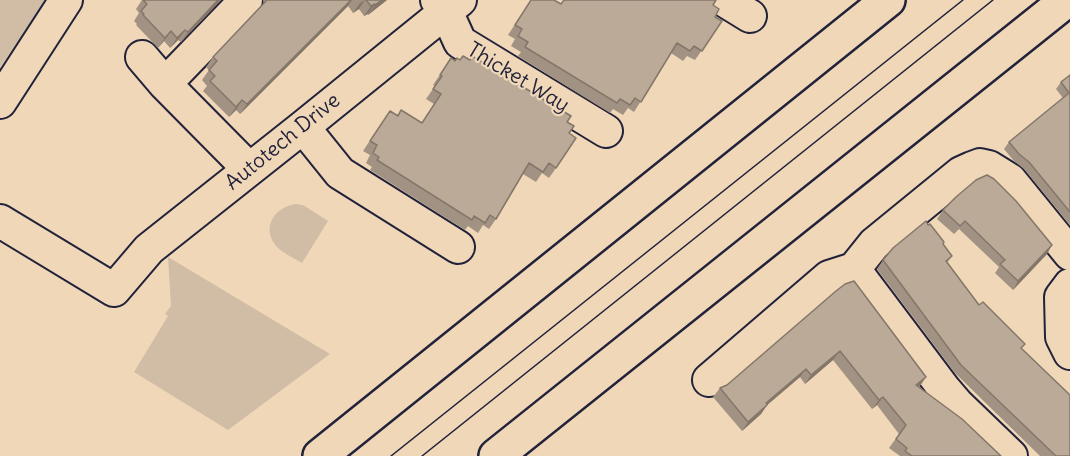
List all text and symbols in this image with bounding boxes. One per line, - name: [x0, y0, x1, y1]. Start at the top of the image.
- street label: Thicket Way: [462, 38, 574, 118]
- street label: Autotech Drive: [221, 88, 345, 196]

